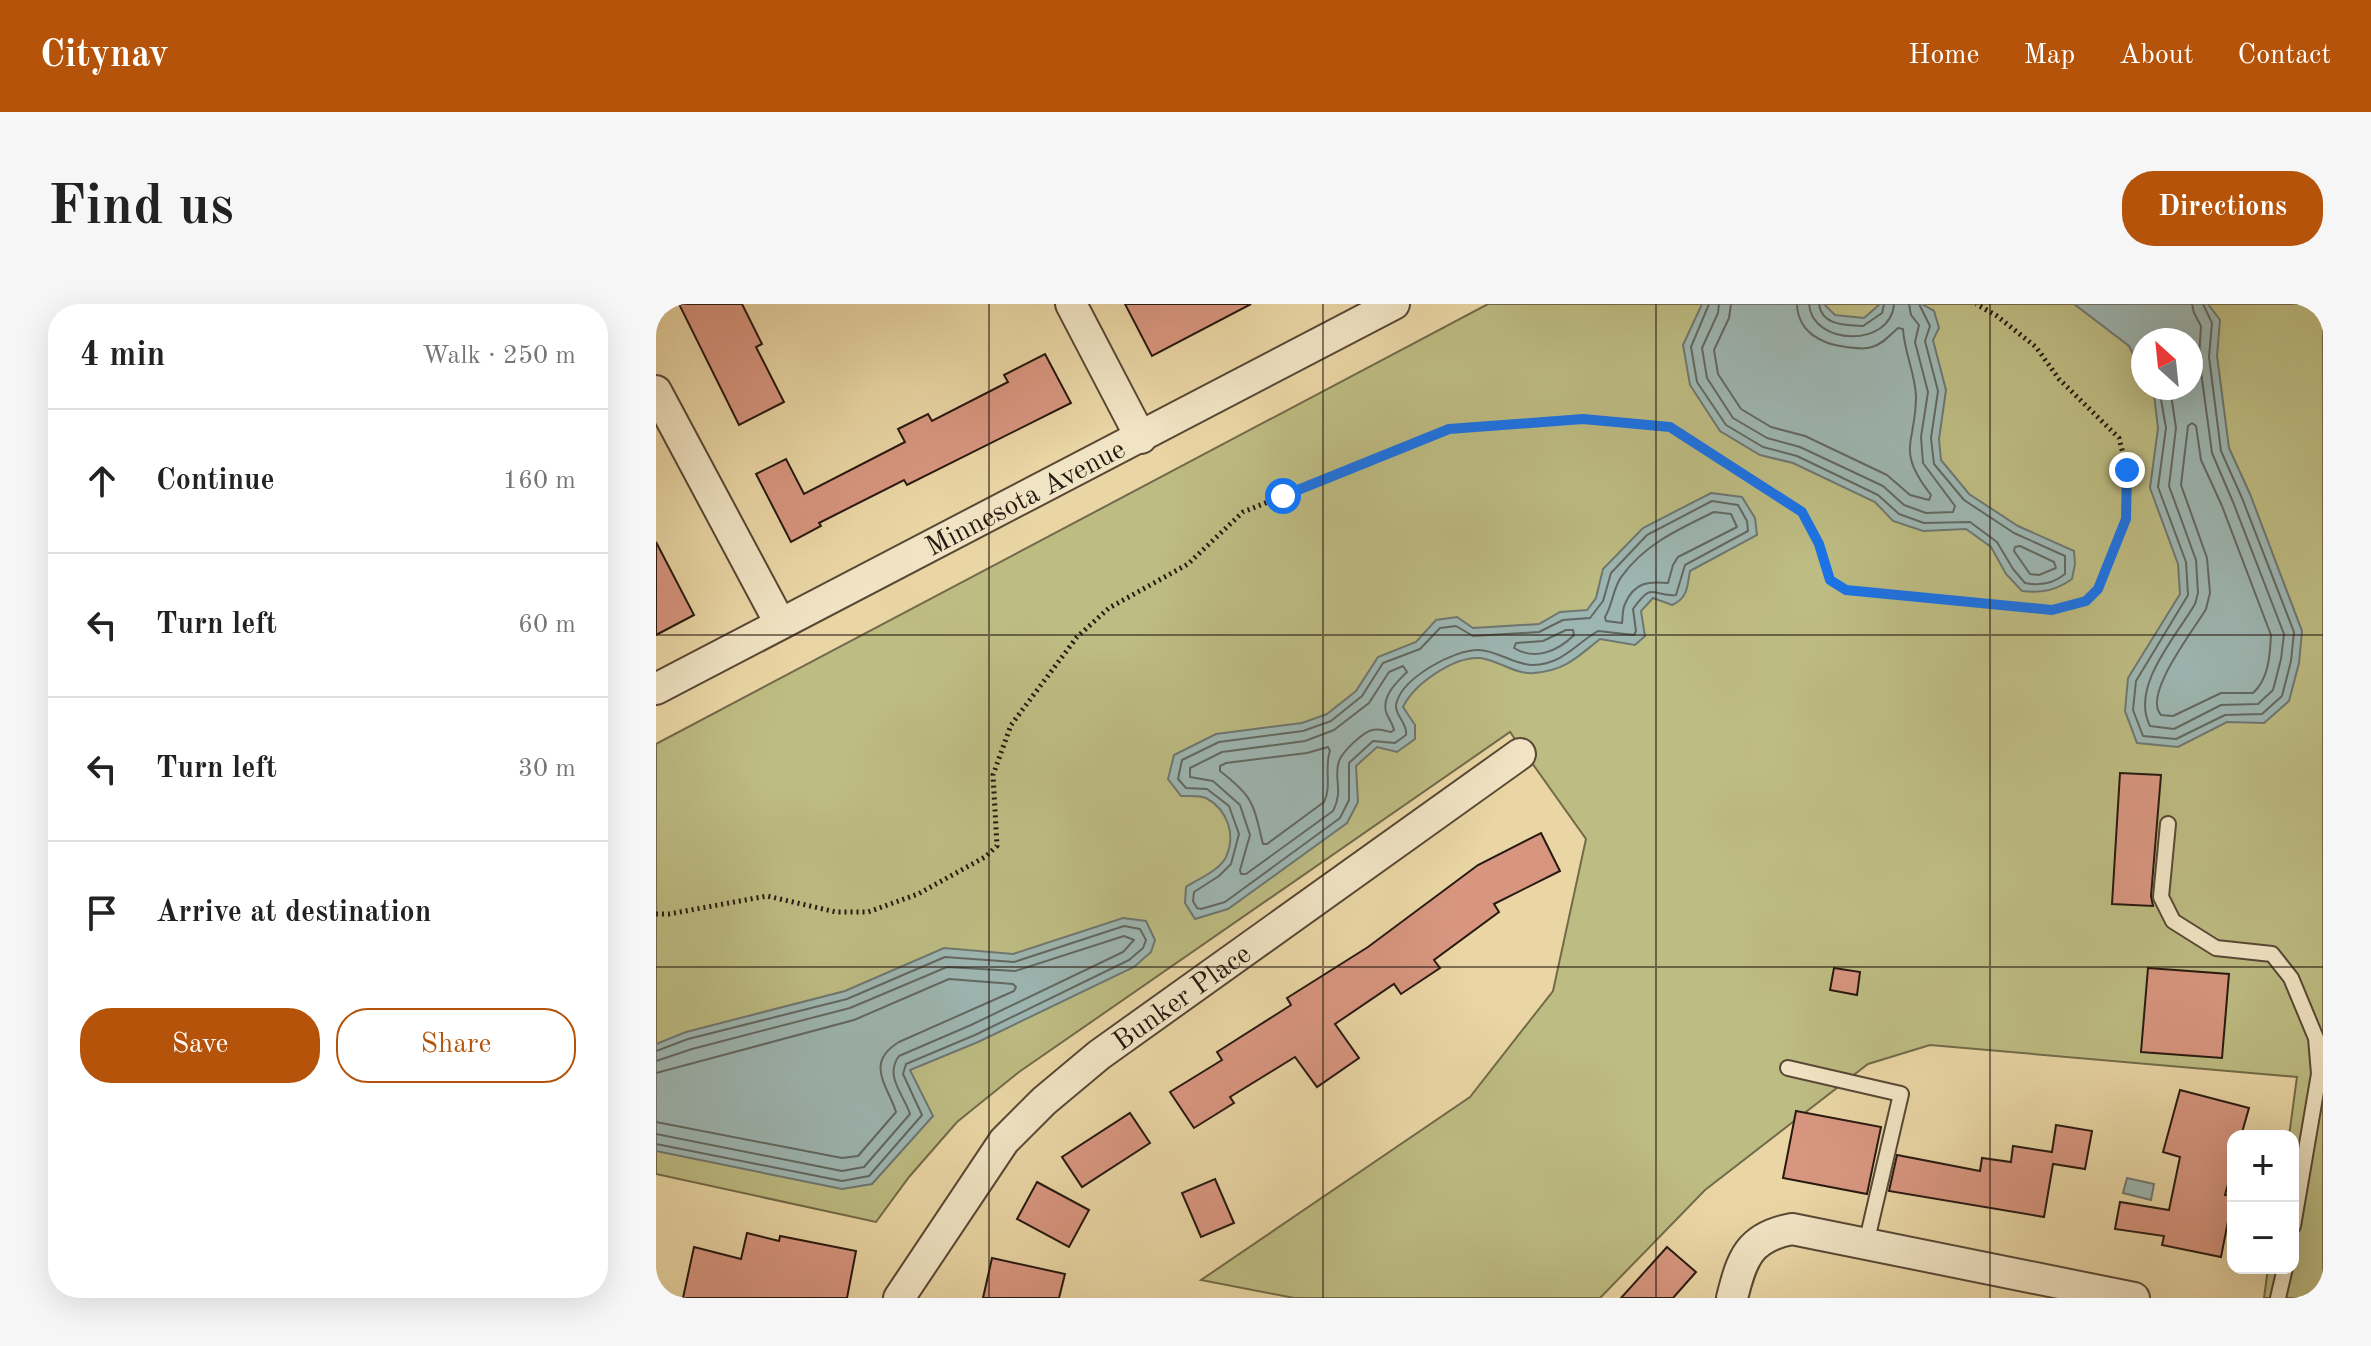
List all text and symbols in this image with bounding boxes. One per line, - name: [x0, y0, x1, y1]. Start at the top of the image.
- text: Citynav: [40, 37, 169, 75]
- text: Home: [1908, 42, 1979, 70]
- text: Map: [2023, 42, 2075, 70]
- text: About: [2119, 42, 2194, 70]
- text: Contact: [2238, 42, 2331, 70]
- button: Directions: [2122, 171, 2323, 246]
- text: Find us: [48, 180, 234, 236]
- north arrow: [2131, 328, 2203, 400]
- text: 4 min: [80, 339, 165, 373]
- text: Walk · 250 m: [422, 343, 576, 369]
- street label: Minnesota Avenue: [922, 436, 1131, 563]
- route end: [2109, 452, 2145, 488]
- icon: ahead: [80, 459, 124, 503]
- text: Continue: [156, 466, 275, 496]
- text: 160 m: [503, 468, 576, 494]
- route start: [1265, 478, 1301, 514]
- icon: left: [80, 603, 124, 647]
- text: Turn left: [156, 610, 277, 640]
- text: 60 m: [518, 612, 576, 638]
- icon: left: [80, 747, 124, 791]
- text: Turn left: [156, 754, 277, 784]
- text: 30 m: [518, 756, 576, 782]
- icon: arrive: [80, 891, 124, 935]
- text: Arrive at destination: [156, 898, 431, 928]
- street label: Bunker Place: [1109, 940, 1257, 1057]
- button: Save: [80, 1008, 320, 1083]
- button: Share: [336, 1008, 576, 1083]
- map controls: [2227, 1130, 2299, 1274]
- button: +: [2227, 1130, 2299, 1202]
- button: −: [2227, 1202, 2299, 1274]

